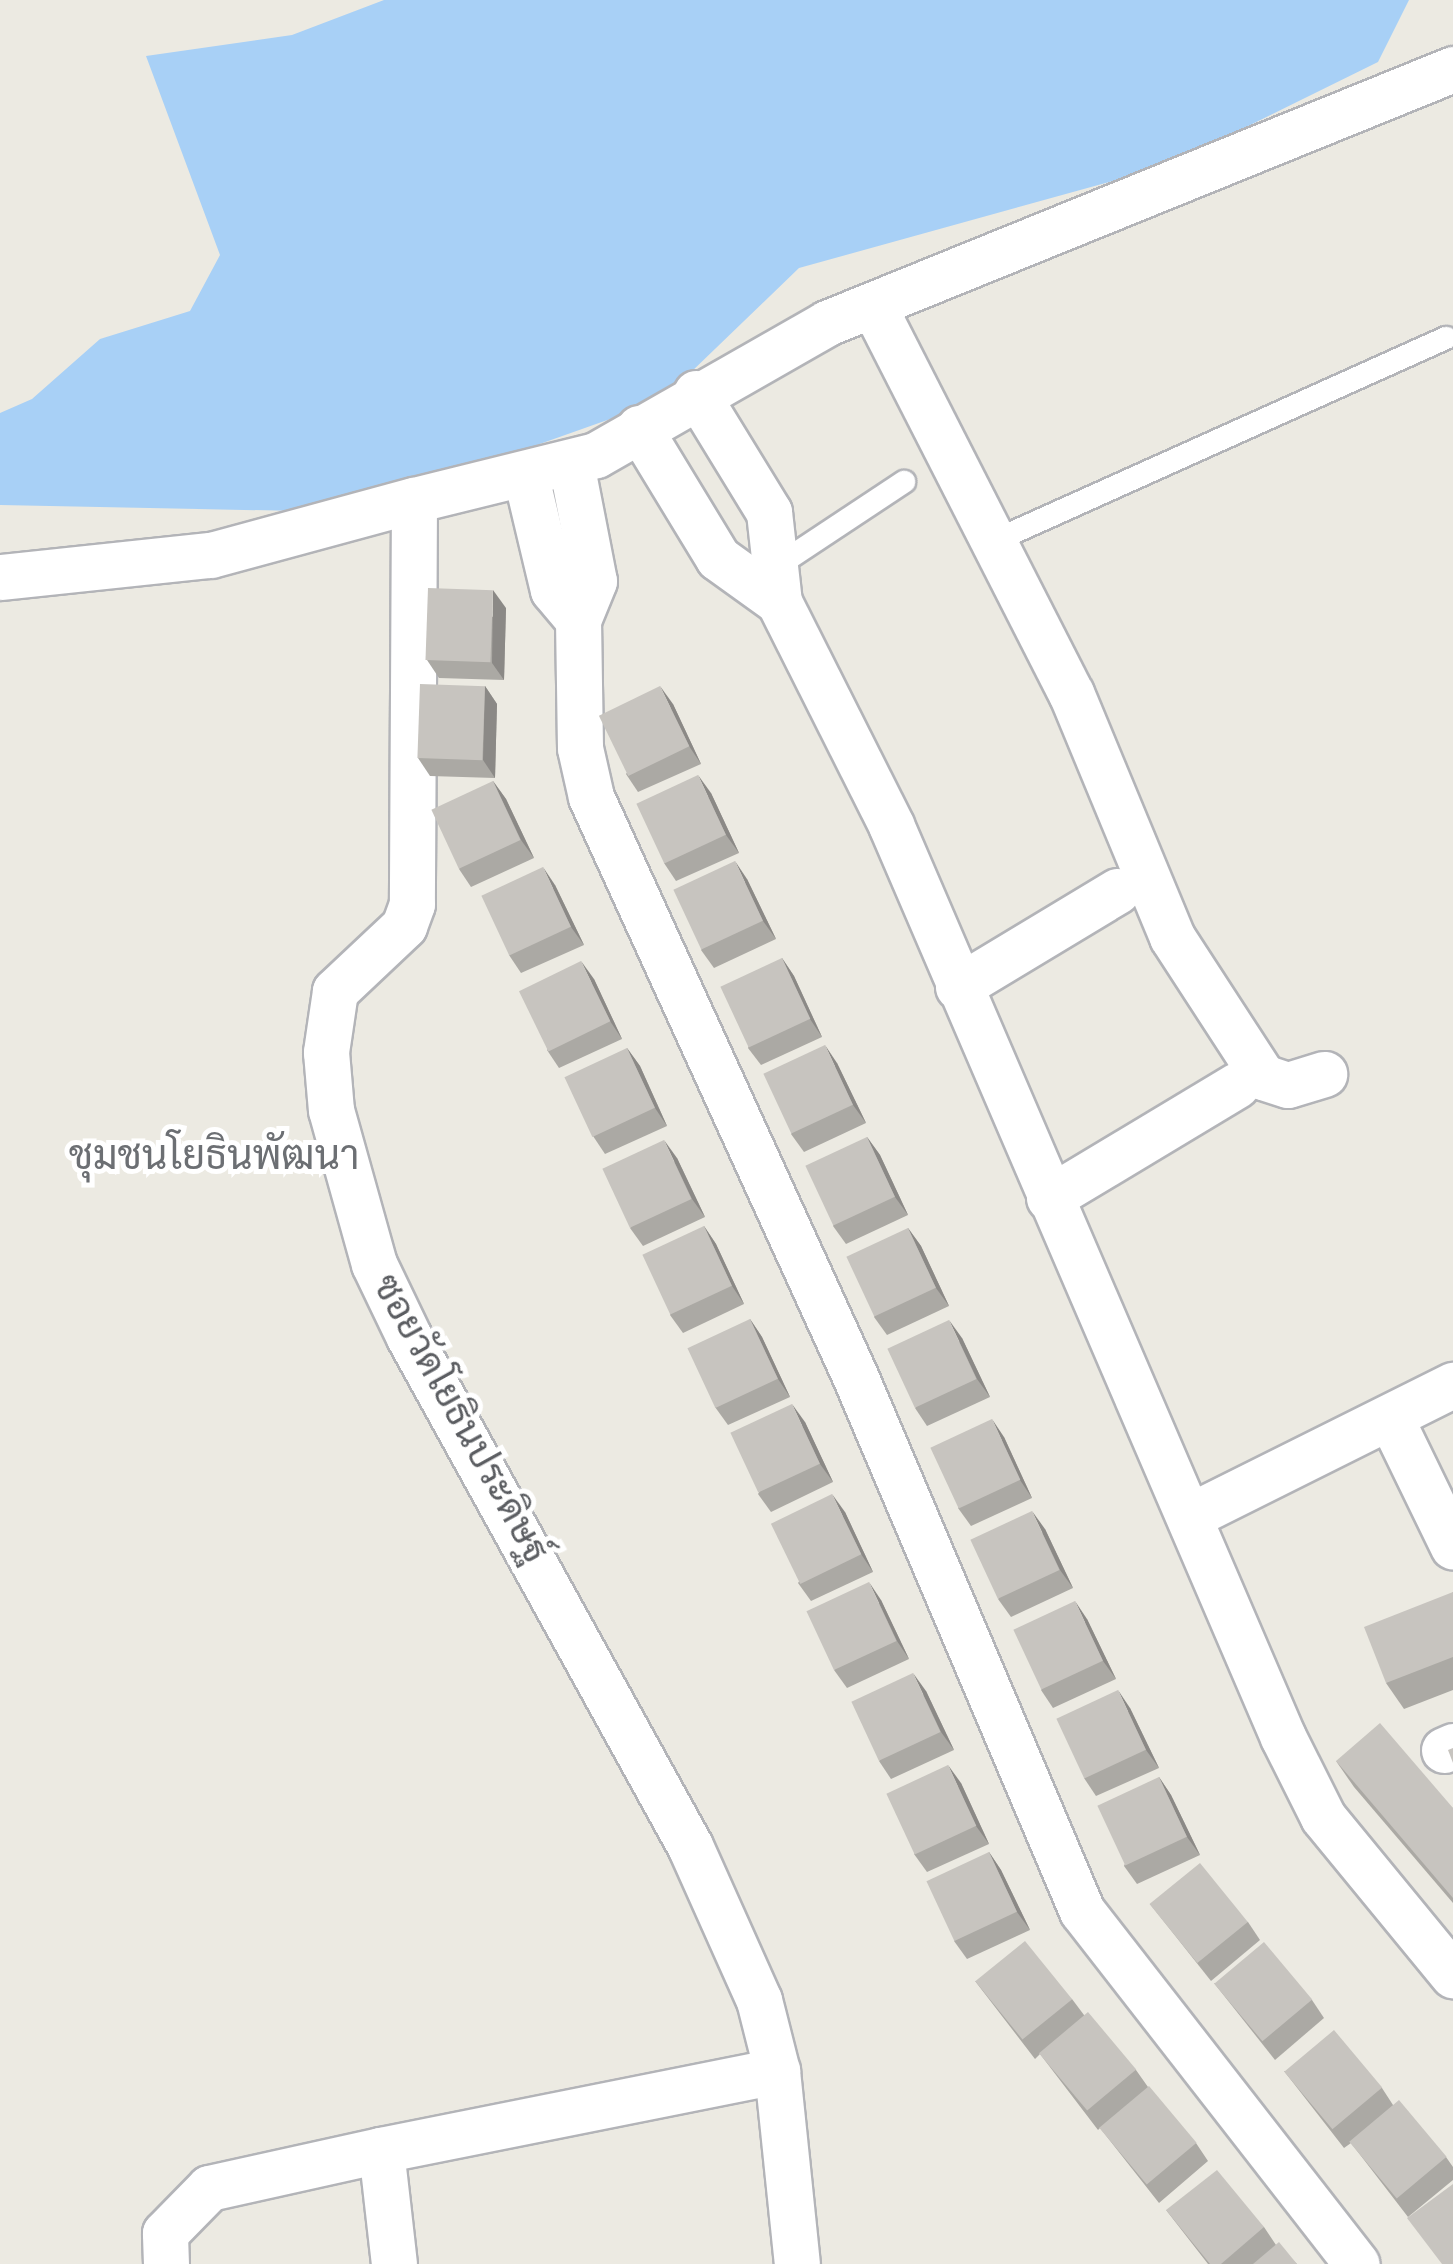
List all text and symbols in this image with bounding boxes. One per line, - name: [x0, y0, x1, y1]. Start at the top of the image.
- district label: ชุมชนโยธินพัฒนา: [69, 1133, 359, 1181]
- street label: ซอยวัดโยธินประดิษฐ์: [362, 1267, 558, 1571]

